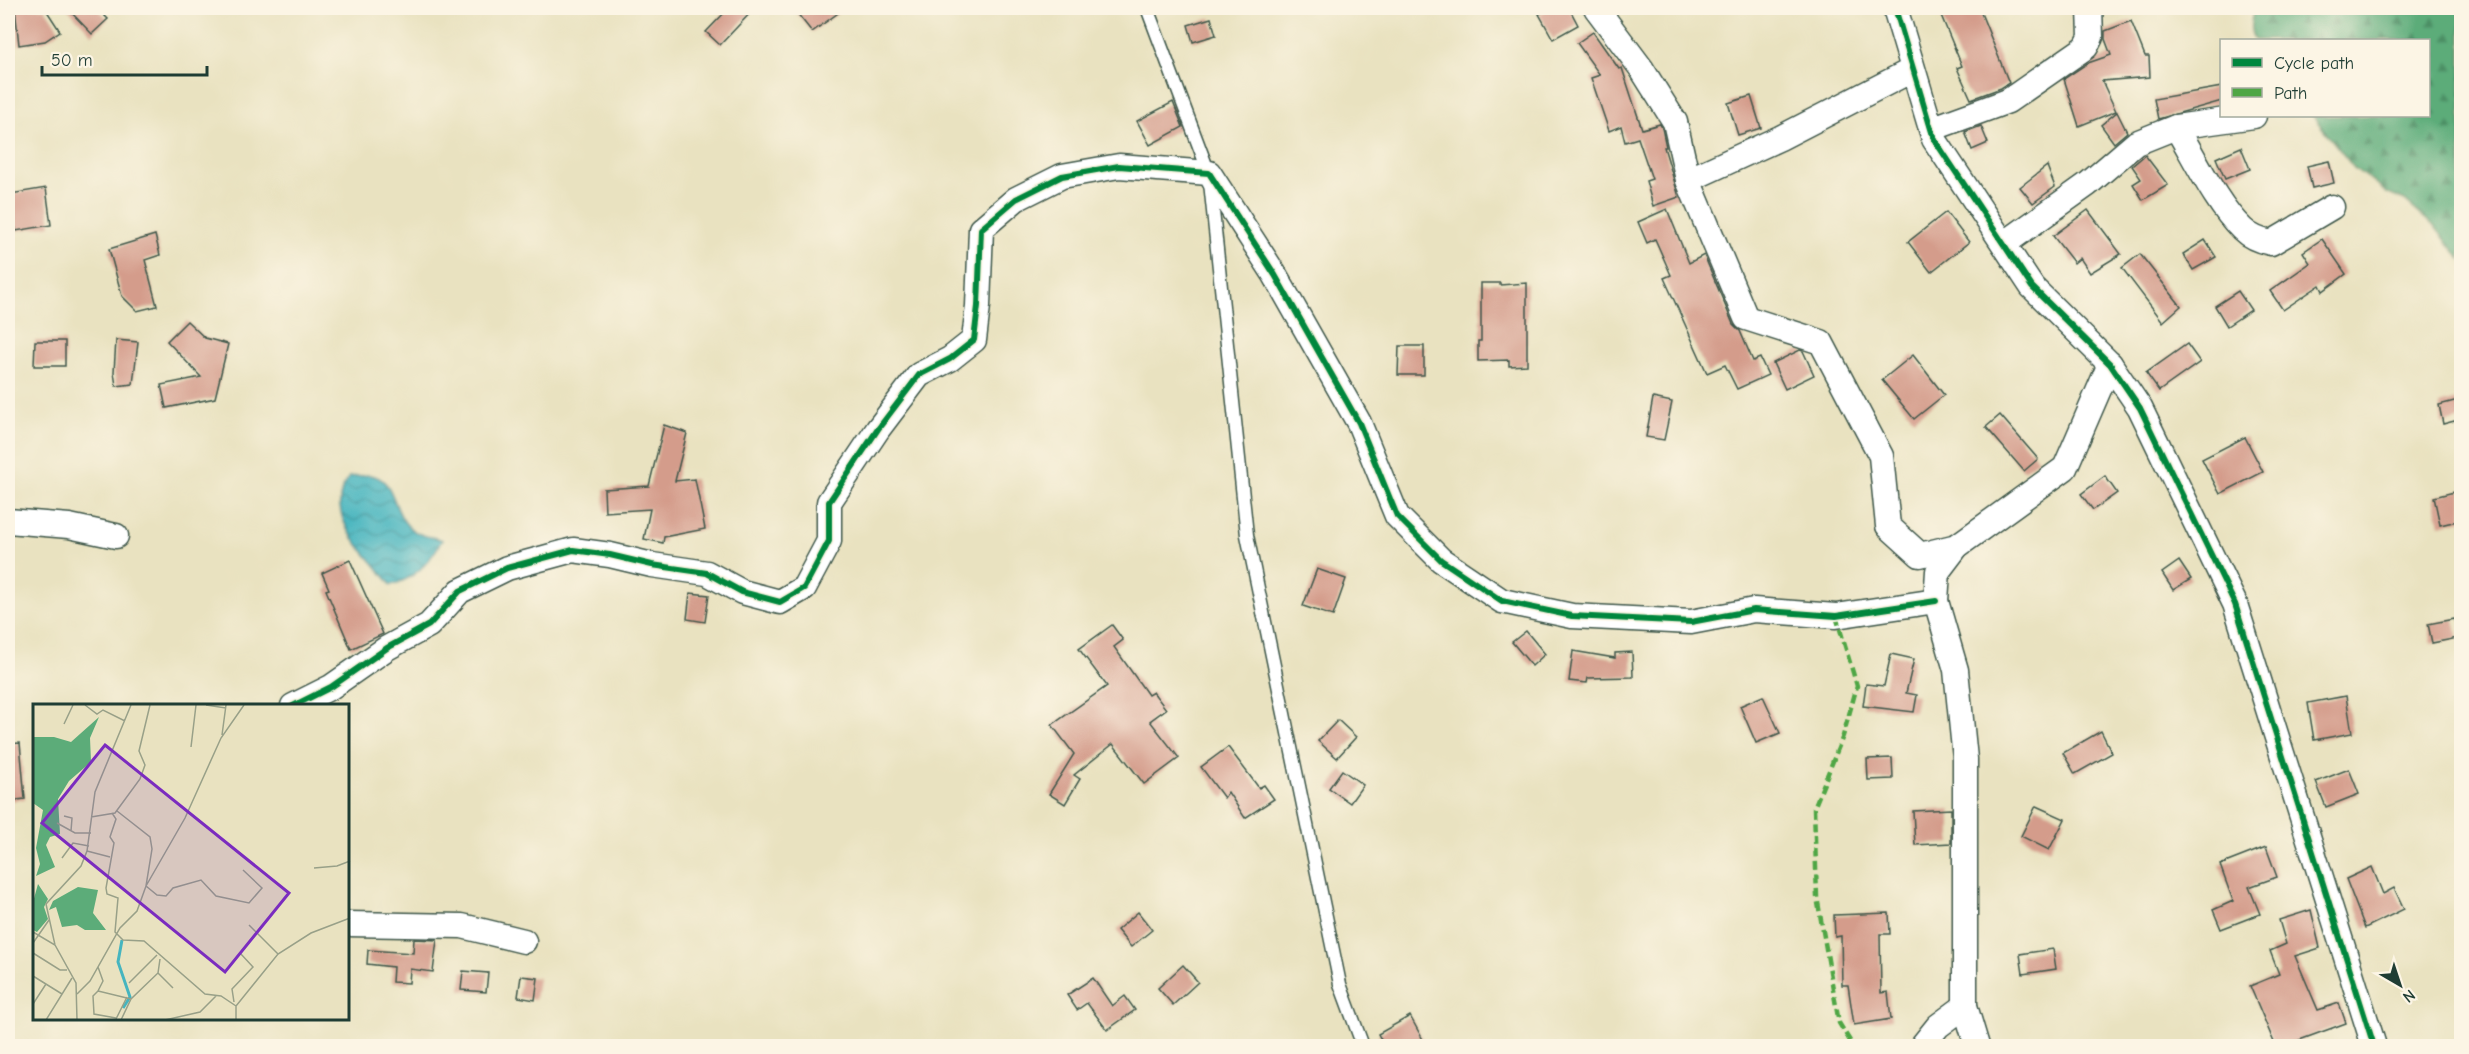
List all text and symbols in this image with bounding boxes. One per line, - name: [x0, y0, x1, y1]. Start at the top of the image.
- scale bar: [42, 39, 207, 77]
- legend: [2220, 39, 2430, 117]
- text: 50 m: [51, 50, 93, 71]
- text: Cycle path: [2274, 53, 2354, 74]
- text: Path: [2274, 83, 2307, 104]
- inset map: [33, 704, 350, 1021]
- north arrow: [2370, 955, 2430, 1015]
- text: N: [2399, 986, 2419, 1006]

